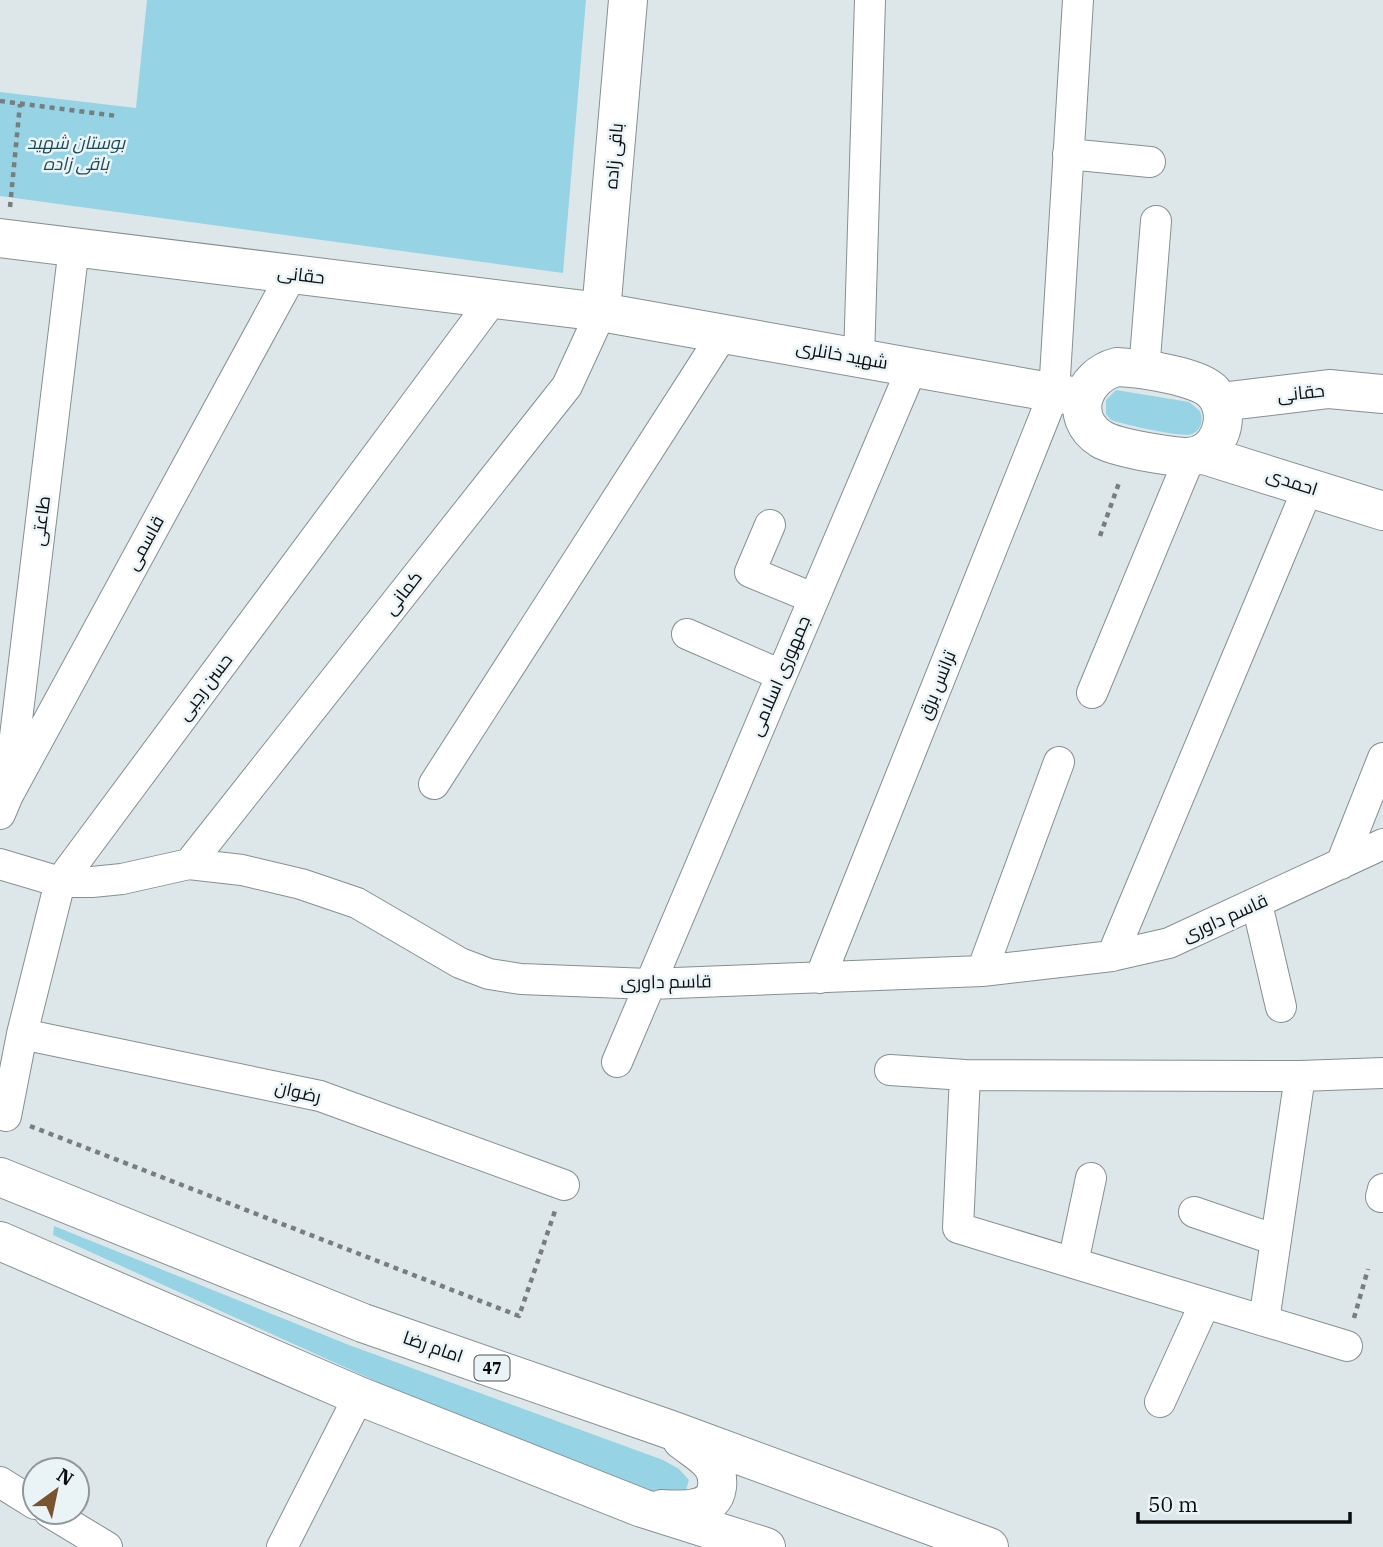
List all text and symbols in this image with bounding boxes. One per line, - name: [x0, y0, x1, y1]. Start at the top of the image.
- street label: باقی زاده: [599, 122, 628, 190]
- park label: بوستان شهید باقی زاده: [27, 131, 126, 175]
- street label: حقانی: [276, 260, 326, 289]
- street label: شهید خانلری: [794, 335, 890, 374]
- street label: حقانی: [1276, 379, 1326, 406]
- street label: احمدی: [1264, 462, 1321, 501]
- street label: طاعتی: [26, 494, 55, 547]
- street label: قاسمی: [120, 511, 169, 574]
- street label: کمانی: [378, 566, 427, 619]
- street label: جمهوری اسلامی: [744, 612, 815, 740]
- street label: ترانس برق: [912, 647, 962, 723]
- street label: حسن رجبی: [172, 649, 237, 725]
- street label: قاسم داوری: [1178, 888, 1272, 948]
- street label: قاسم داوری: [620, 969, 712, 995]
- street label: رضوان: [273, 1075, 323, 1108]
- street label: امام رضا: [400, 1326, 466, 1368]
- road number: 47: [475, 1356, 510, 1380]
- north arrow: [21, 1456, 91, 1526]
- text: N: [52, 1463, 78, 1491]
- scale bar: [1138, 1480, 1350, 1524]
- text: 50 m: [1148, 1490, 1198, 1518]

